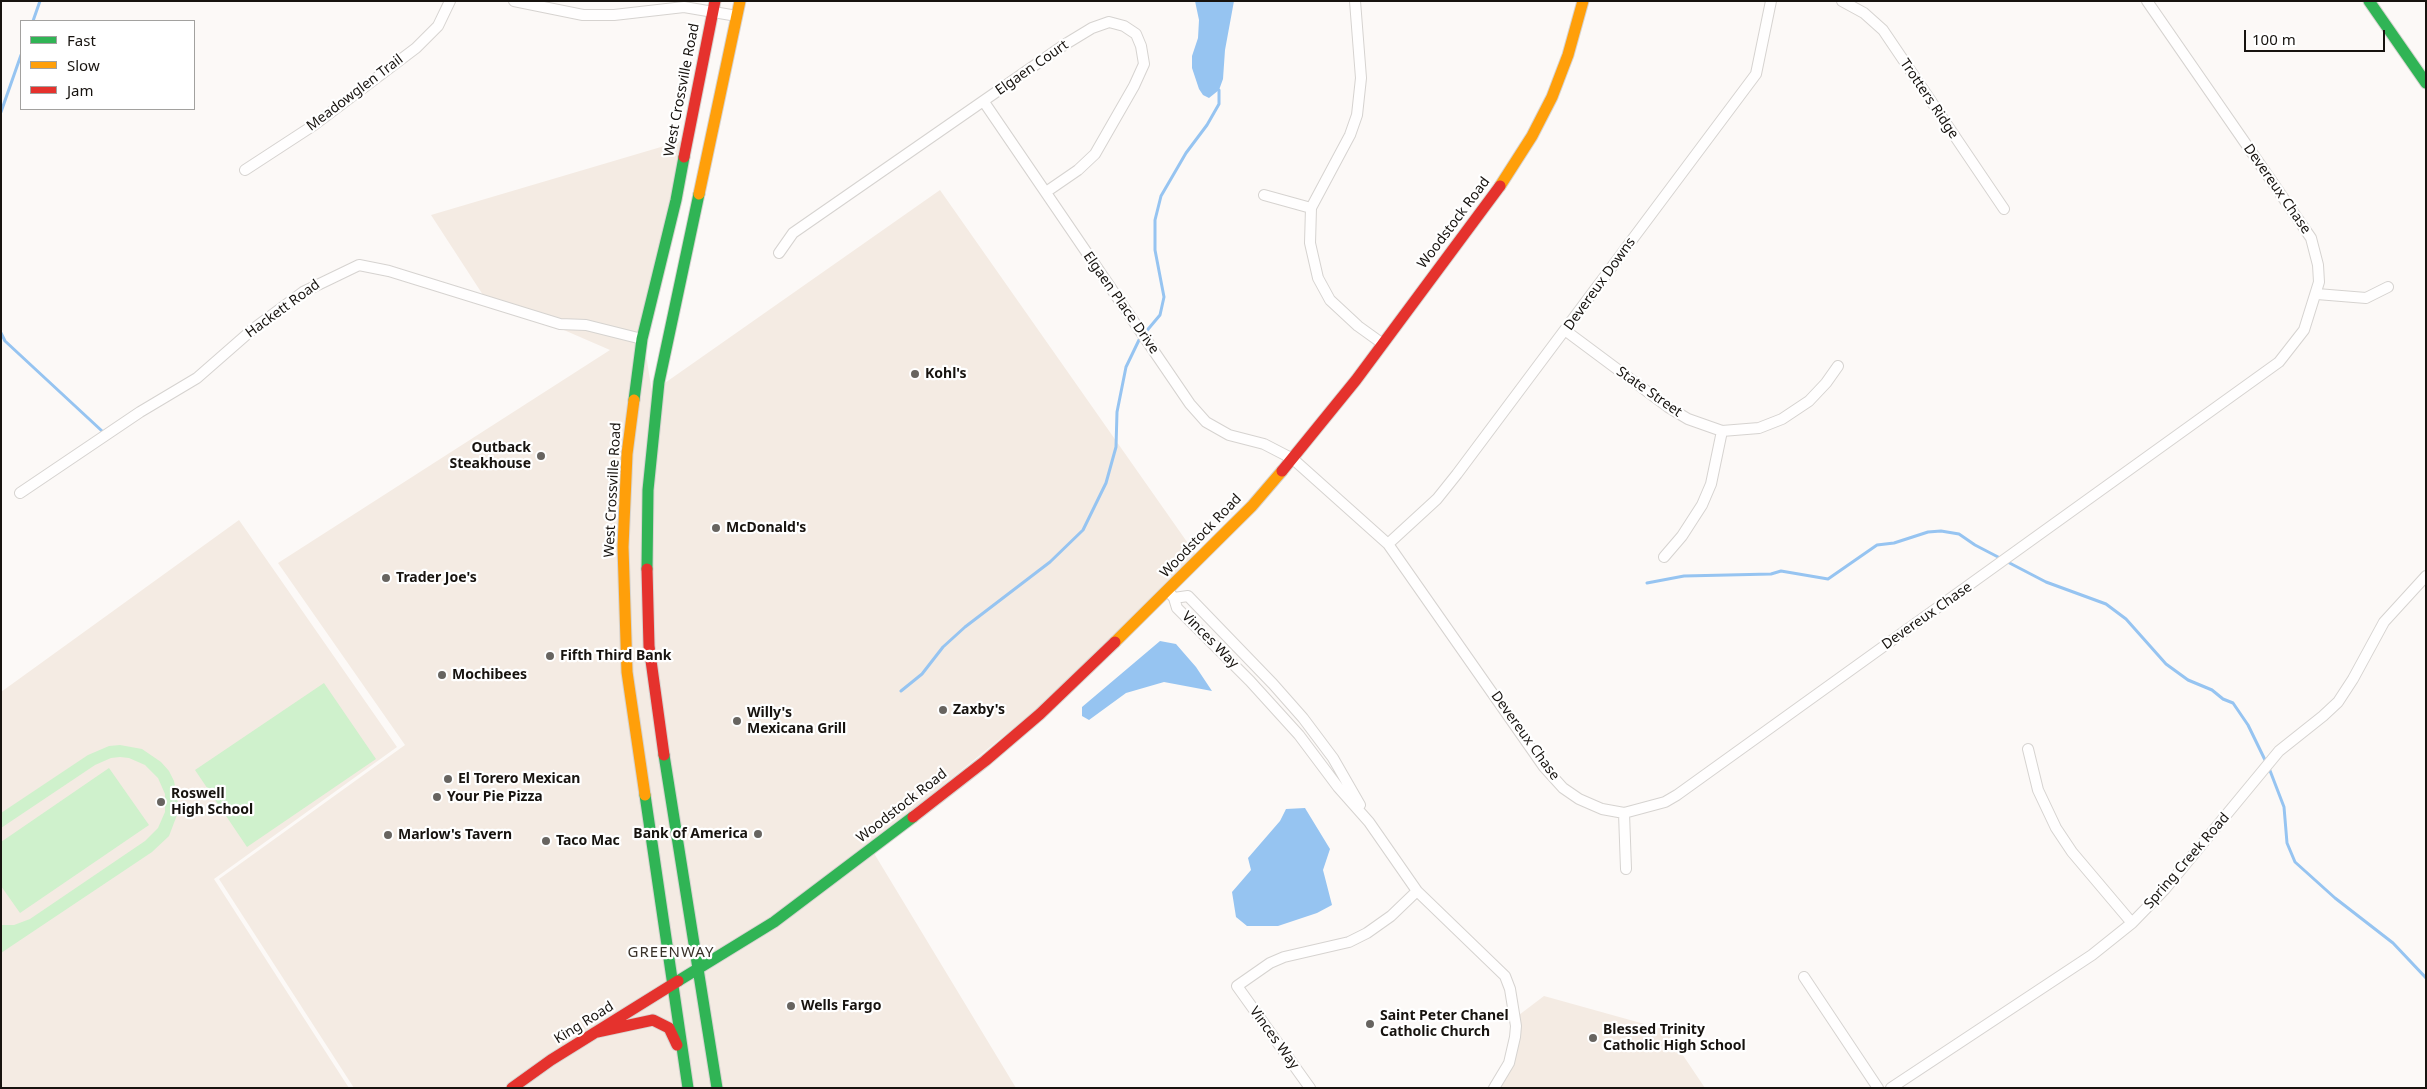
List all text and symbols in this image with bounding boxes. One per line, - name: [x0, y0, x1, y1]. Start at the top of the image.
- legend: [20, 20, 195, 110]
- scale bar: [2247, 20, 2388, 52]
- street label: West Crossville Road: [661, 22, 703, 158]
- text: 100 m: [2252, 29, 2296, 49]
- text: Fast: [67, 30, 96, 50]
- street label: Elgaen Court: [992, 37, 1072, 99]
- street label: Meadowglen Trail: [303, 51, 407, 135]
- text: Slow: [67, 55, 100, 75]
- street label: Trotters Ridge: [1896, 56, 1962, 142]
- text: Jam: [67, 80, 94, 100]
- street label: Devereux Chase: [2240, 141, 2314, 237]
- street label: Woodstock Road: [1414, 174, 1494, 272]
- street label: Devereux Downs: [1561, 234, 1639, 334]
- street label: Elgaen Place Drive: [1079, 249, 1163, 357]
- street label: Hackett Road: [243, 276, 323, 342]
- street label: State Street: [1613, 363, 1685, 421]
- place label: Kohl's: [925, 366, 967, 382]
- marker: Kohl's: [909, 368, 921, 380]
- street label: West Crossville Road: [601, 422, 625, 558]
- place label: Outback Steakhouse: [449, 440, 531, 472]
- marker: Outback Steakhouse: [535, 450, 547, 462]
- street label: Woodstock Road: [1157, 491, 1245, 581]
- place label: McDonald's: [726, 520, 806, 536]
- marker: McDonald's: [710, 522, 722, 534]
- place label: Trader Joe's: [396, 570, 477, 586]
- marker: Trader Joe's: [380, 572, 392, 584]
- street label: Devereux Chase: [1879, 579, 1975, 653]
- street label: Vinces Way: [1178, 608, 1242, 672]
- place label: Fifth Third Bank: [560, 648, 671, 664]
- marker: Fifth Third Bank: [544, 650, 556, 662]
- place label: Mochibees: [452, 667, 527, 683]
- marker: Mochibees: [436, 669, 448, 681]
- street label: Devereux Chase: [1487, 688, 1563, 784]
- place label: Zaxby's: [953, 702, 1005, 718]
- marker: Zaxby's: [937, 704, 949, 716]
- place label: Willy's Mexicana Grill: [747, 705, 846, 738]
- marker: Willy's Mexicana Grill: [731, 715, 743, 727]
- street label: Woodstock Road: [853, 766, 951, 846]
- place label: El Torero Mexican: [458, 771, 580, 787]
- marker: El Torero Mexican: [442, 773, 454, 785]
- place label: Roswell High School: [171, 786, 253, 819]
- place label: Your Pie Pizza: [447, 789, 543, 805]
- marker: Your Pie Pizza: [431, 791, 443, 803]
- marker: Roswell High School: [155, 796, 167, 808]
- street label: Spring Creek Road: [2141, 810, 2233, 912]
- place label: Bank of America: [633, 826, 748, 842]
- place label: Marlow's Tavern: [398, 827, 512, 843]
- marker: Bank of America: [752, 828, 764, 840]
- marker: Marlow's Tavern: [382, 829, 394, 841]
- place label: Taco Mac: [556, 833, 620, 849]
- marker: Taco Mac: [540, 835, 552, 847]
- district label: GREENWAY: [627, 944, 715, 962]
- street label: King Road: [551, 998, 617, 1048]
- place label: Wells Fargo: [801, 998, 881, 1014]
- marker: Wells Fargo: [785, 1000, 797, 1012]
- street label: Vinces Way: [1246, 1003, 1302, 1073]
- place label: Saint Peter Chanel Catholic Church: [1380, 1008, 1509, 1040]
- marker: Saint Peter Chanel Catholic Church: [1364, 1018, 1376, 1030]
- place label: Blessed Trinity Catholic High School: [1603, 1022, 1746, 1054]
- marker: Blessed Trinity Catholic High School: [1587, 1032, 1599, 1044]

